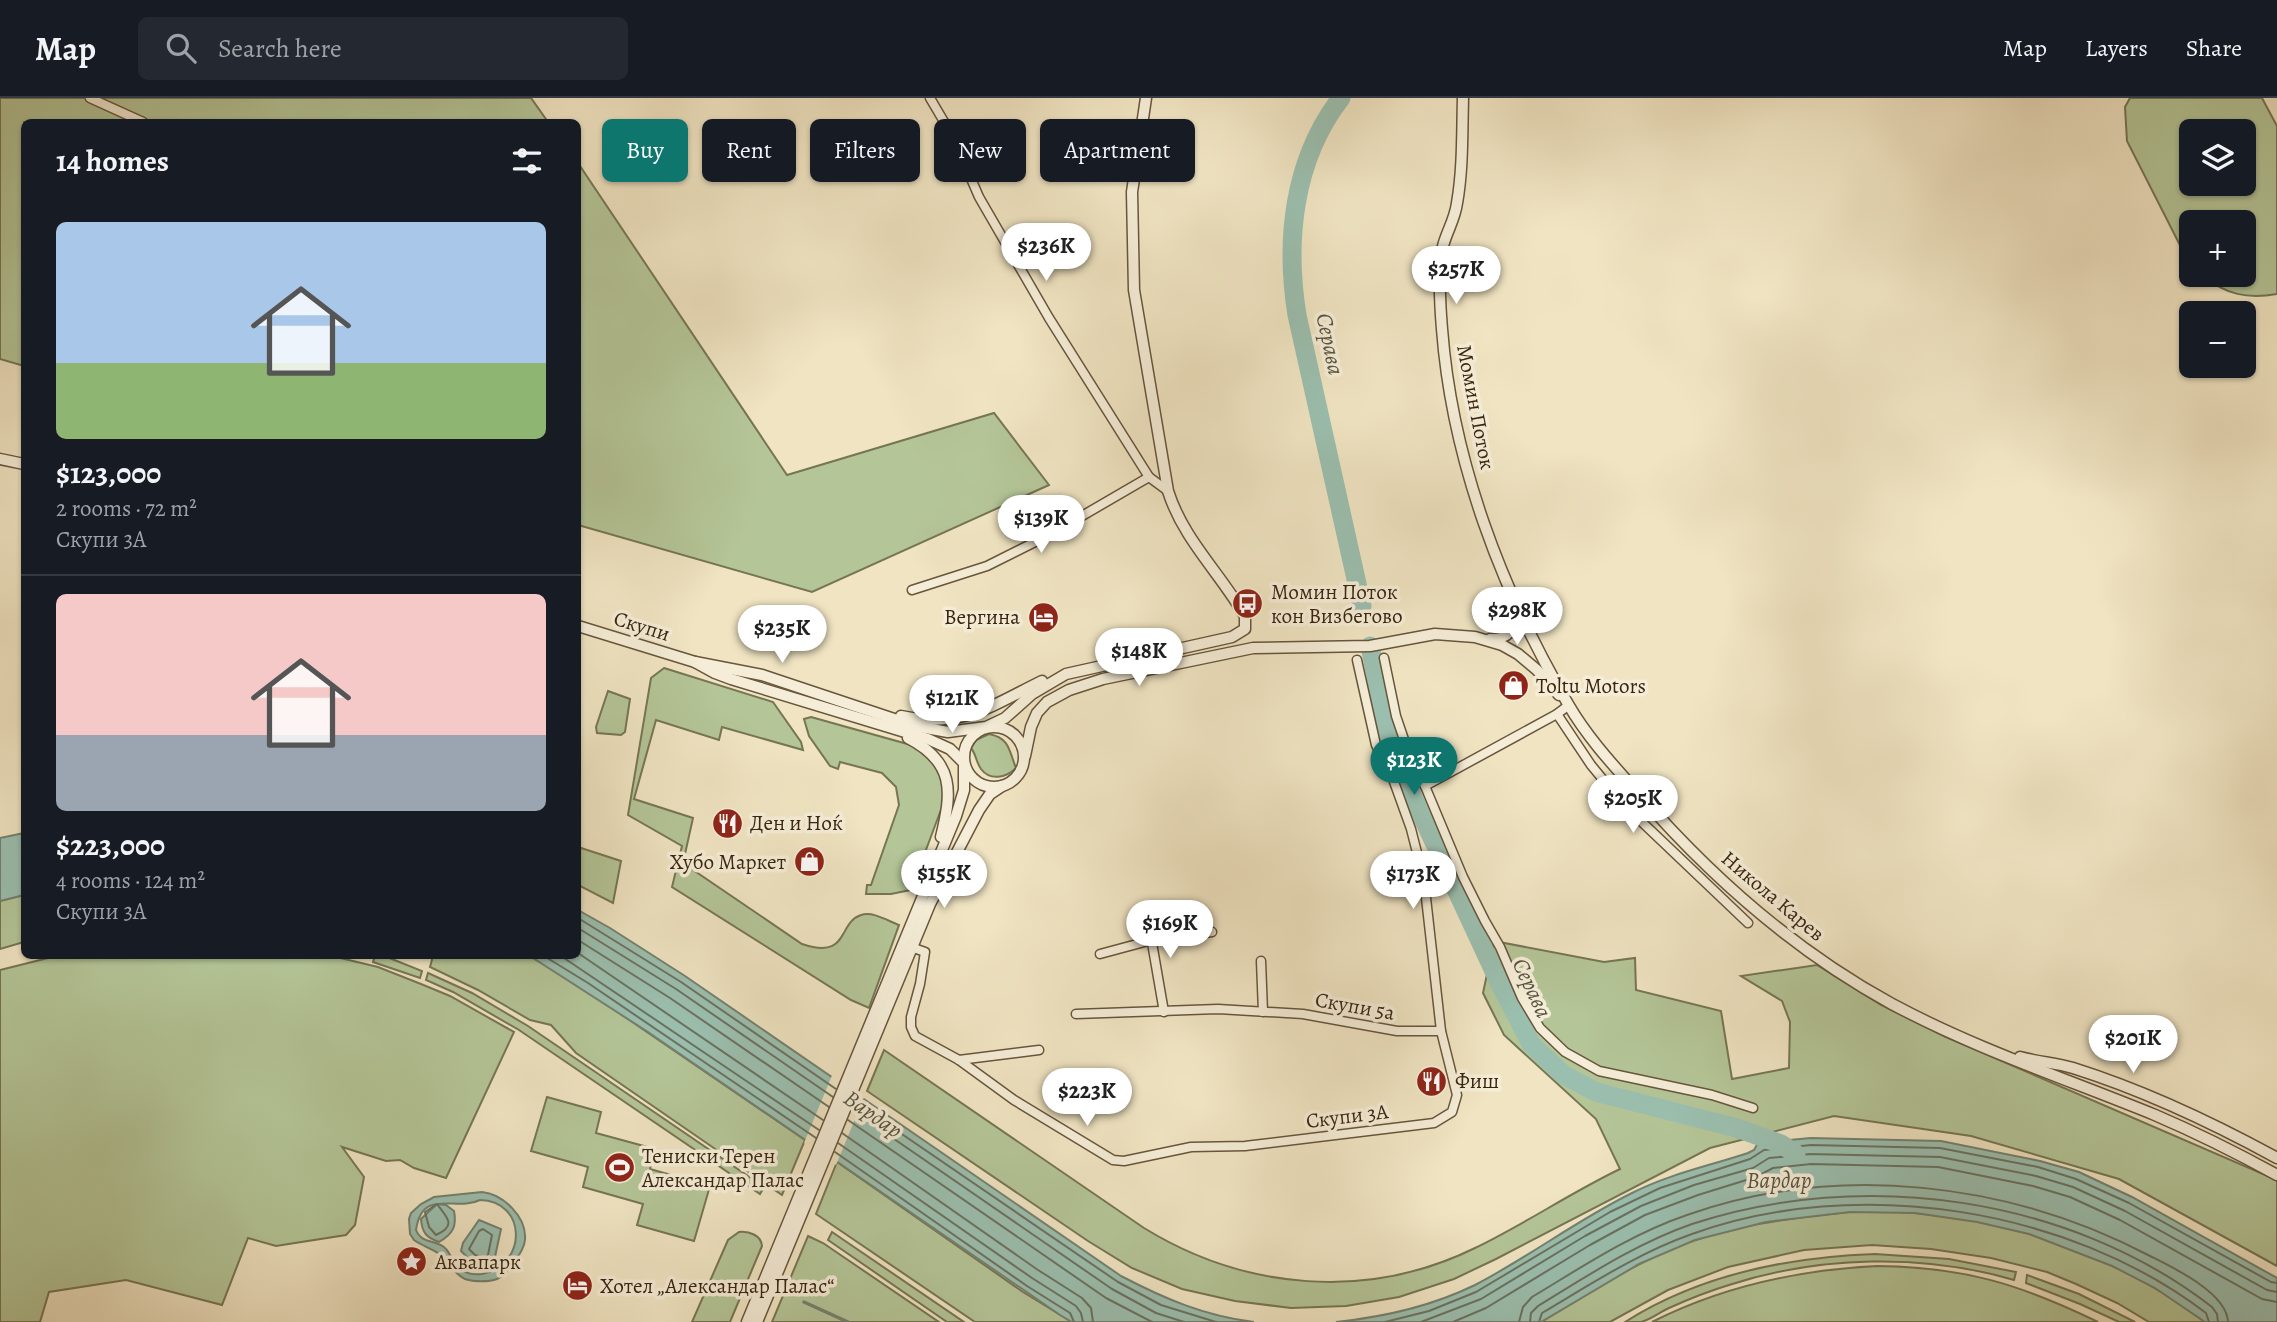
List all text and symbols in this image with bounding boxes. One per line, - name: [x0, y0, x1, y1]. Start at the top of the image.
- search box: [138, 17, 628, 80]
- text: Map: [35, 26, 96, 71]
- icon: search: [162, 29, 200, 67]
- text: Search here: [218, 31, 342, 66]
- text: Map: [2003, 32, 2047, 64]
- text: Layers: [2085, 32, 2148, 64]
- text: Share: [2186, 32, 2242, 64]
- chip: Buy: [602, 119, 688, 182]
- chip: Rent: [702, 119, 796, 182]
- chip: Filters: [810, 119, 920, 182]
- chip: New: [934, 119, 1026, 182]
- chip: Apartment: [1040, 119, 1195, 182]
- map controls: [2179, 119, 2256, 378]
- button: layers: [2179, 119, 2256, 196]
- text: 14 homes: [56, 141, 169, 181]
- icon: filters: [508, 142, 546, 180]
- button: +: [2179, 210, 2256, 287]
- pin: $236K: [997, 223, 1095, 283]
- text: $236K: [1017, 230, 1075, 261]
- pin: $257K: [1407, 246, 1505, 306]
- text: $257K: [1428, 253, 1484, 284]
- icon: home: [238, 268, 364, 394]
- button: −: [2179, 301, 2256, 378]
- water label: Серава: [1308, 310, 1352, 378]
- street label: Момин Поток: [1450, 342, 1502, 472]
- text: $123,000: [56, 453, 161, 493]
- text: 2 rooms · 72 m²: [56, 493, 197, 524]
- pin: $139K: [992, 496, 1090, 555]
- text: $139K: [1014, 502, 1068, 533]
- text: Скупи 3А: [56, 524, 146, 555]
- place label: Момин Поток кон Визбегово: [1271, 578, 1403, 630]
- bus stop icon: Момин Поток кон Визбегово: [1231, 587, 1265, 621]
- pin: $298K: [1468, 588, 1566, 647]
- text: $298K: [1488, 594, 1546, 625]
- hotel icon: Вергина: [1026, 600, 1060, 634]
- place label: Вергина: [944, 603, 1020, 631]
- street label: Скупи: [610, 604, 674, 648]
- pin: $235K: [733, 606, 831, 665]
- text: $235K: [754, 612, 810, 643]
- pin: $148K: [1090, 628, 1188, 688]
- text: $148K: [1111, 635, 1167, 666]
- icon: home: [238, 640, 364, 766]
- shop icon: Toltu Motors: [1496, 669, 1530, 703]
- place label: Toltu Motors: [1536, 672, 1646, 700]
- pin: $121K: [903, 676, 1001, 735]
- text: $121K: [925, 682, 979, 713]
- pin: $123K: [1365, 738, 1463, 797]
- text: $123K: [1386, 744, 1442, 775]
- pin: $205K: [1584, 776, 1682, 835]
- text: $205K: [1604, 782, 1662, 813]
- restaurant icon: Ден и Ноќ: [710, 806, 744, 840]
- place label: Ден и Ноќ: [750, 809, 843, 837]
- text: $223,000: [56, 825, 165, 865]
- shop icon: Хубо Маркет: [792, 845, 826, 879]
- street label: Никола Карев: [1715, 845, 1831, 947]
- place label: Хубо Маркет: [670, 848, 786, 876]
- pin: $155K: [895, 850, 993, 910]
- pin: $173K: [1364, 852, 1462, 911]
- text: $155K: [917, 857, 971, 888]
- text: $173K: [1386, 858, 1440, 889]
- text: 4 rooms · 124 m²: [56, 865, 205, 896]
- text: Скупи 3А: [56, 896, 146, 927]
- pin: $169K: [1121, 900, 1219, 960]
- text: $169K: [1142, 907, 1198, 938]
- water label: Серава: [1505, 953, 1559, 1023]
- street label: Скупи 5а: [1313, 985, 1397, 1027]
- pin: $201K: [2084, 1016, 2182, 1075]
- text: $201K: [2105, 1022, 2161, 1053]
- restaurant icon: Фиш: [1415, 1064, 1449, 1098]
- place label: Фиш: [1455, 1067, 1499, 1095]
- pin: $223K: [1038, 1068, 1136, 1128]
- text: $223K: [1058, 1075, 1116, 1106]
- water label: Вардар: [837, 1083, 909, 1145]
- street label: Скупи 3А: [1304, 1097, 1390, 1135]
- place label: Тениски Терен Александар Палас: [641, 1142, 804, 1194]
- sports icon: Тениски Терен Александар Палас: [602, 1151, 636, 1185]
- water label: Вардар: [1746, 1165, 1812, 1196]
- place icon: Аквапарк: [395, 1245, 429, 1279]
- place label: Аквапарк: [434, 1248, 521, 1276]
- hotel icon: Хотел „Александар Палас“: [560, 1269, 594, 1303]
- place label: Хотел „Александар Палас“: [600, 1272, 834, 1300]

